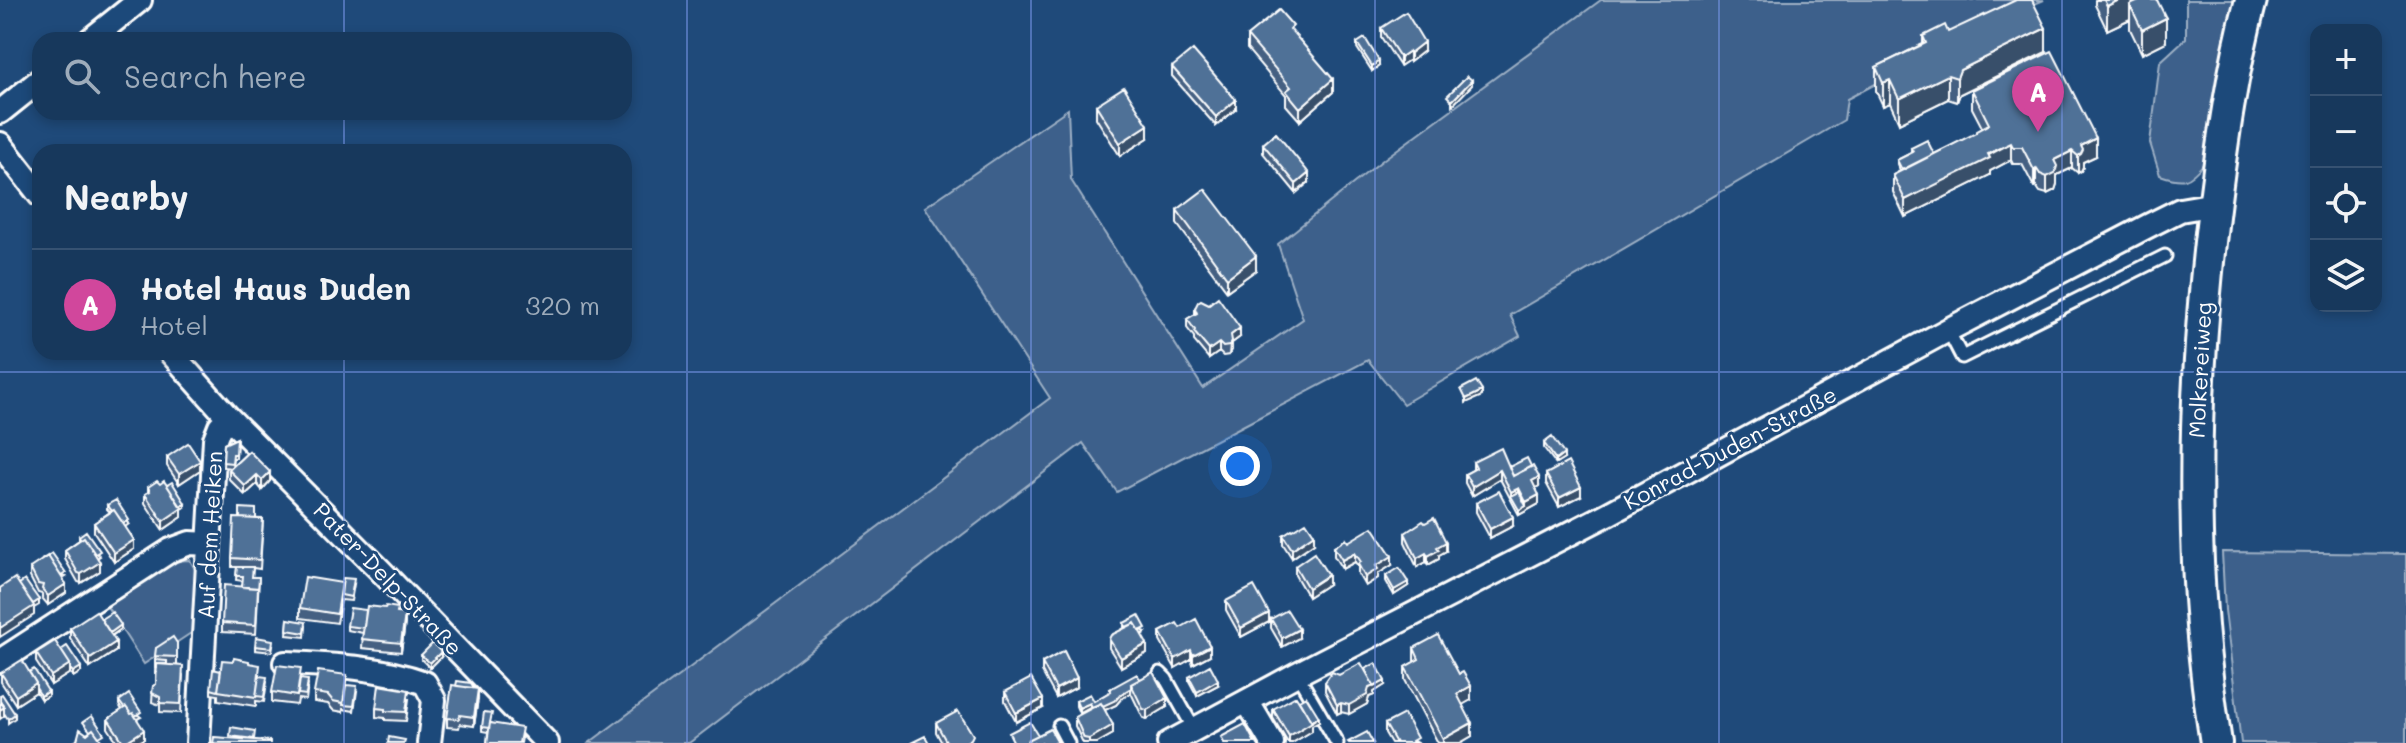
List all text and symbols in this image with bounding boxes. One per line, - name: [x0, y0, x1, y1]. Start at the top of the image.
- map controls: [2310, 24, 2382, 312]
- button: +: [2310, 24, 2382, 96]
- search box: [32, 32, 632, 120]
- icon: search: [60, 54, 104, 98]
- text: Search here: [124, 56, 307, 96]
- pin: A: [2012, 66, 2064, 132]
- button: −: [2310, 96, 2382, 168]
- button: locate: [2310, 168, 2382, 240]
- text: Nearby: [64, 174, 189, 219]
- button: layers: [2310, 240, 2382, 312]
- text: Hotel Haus Duden: [140, 268, 411, 308]
- text: A: [81, 288, 99, 322]
- text: 320 m: [525, 288, 600, 322]
- street label: Molkereiweg: [2181, 301, 2218, 439]
- text: Hotel: [140, 308, 208, 342]
- street label: Konrad-Duden-Straße: [1618, 379, 1841, 516]
- your location: [1220, 446, 1260, 486]
- street label: Auf dem Heiken: [191, 450, 228, 620]
- street label: Pater-Delp-Straße: [308, 496, 469, 661]

